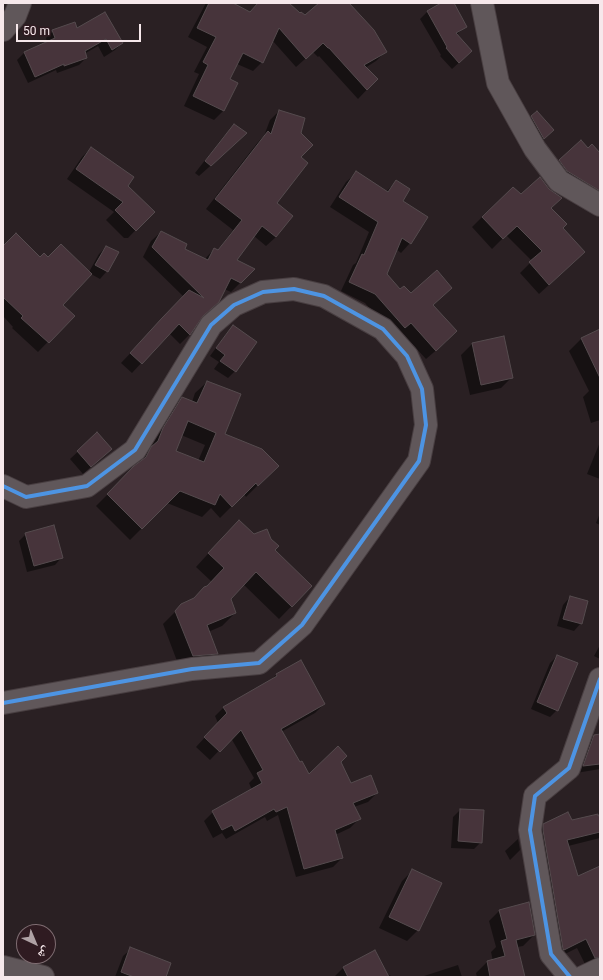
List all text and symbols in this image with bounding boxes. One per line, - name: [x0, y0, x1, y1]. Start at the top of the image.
- scale bar: [18, 16, 143, 42]
- text: 50 m: [23, 24, 50, 38]
- north arrow: [16, 924, 56, 964]
- text: ش: [35, 944, 53, 961]

